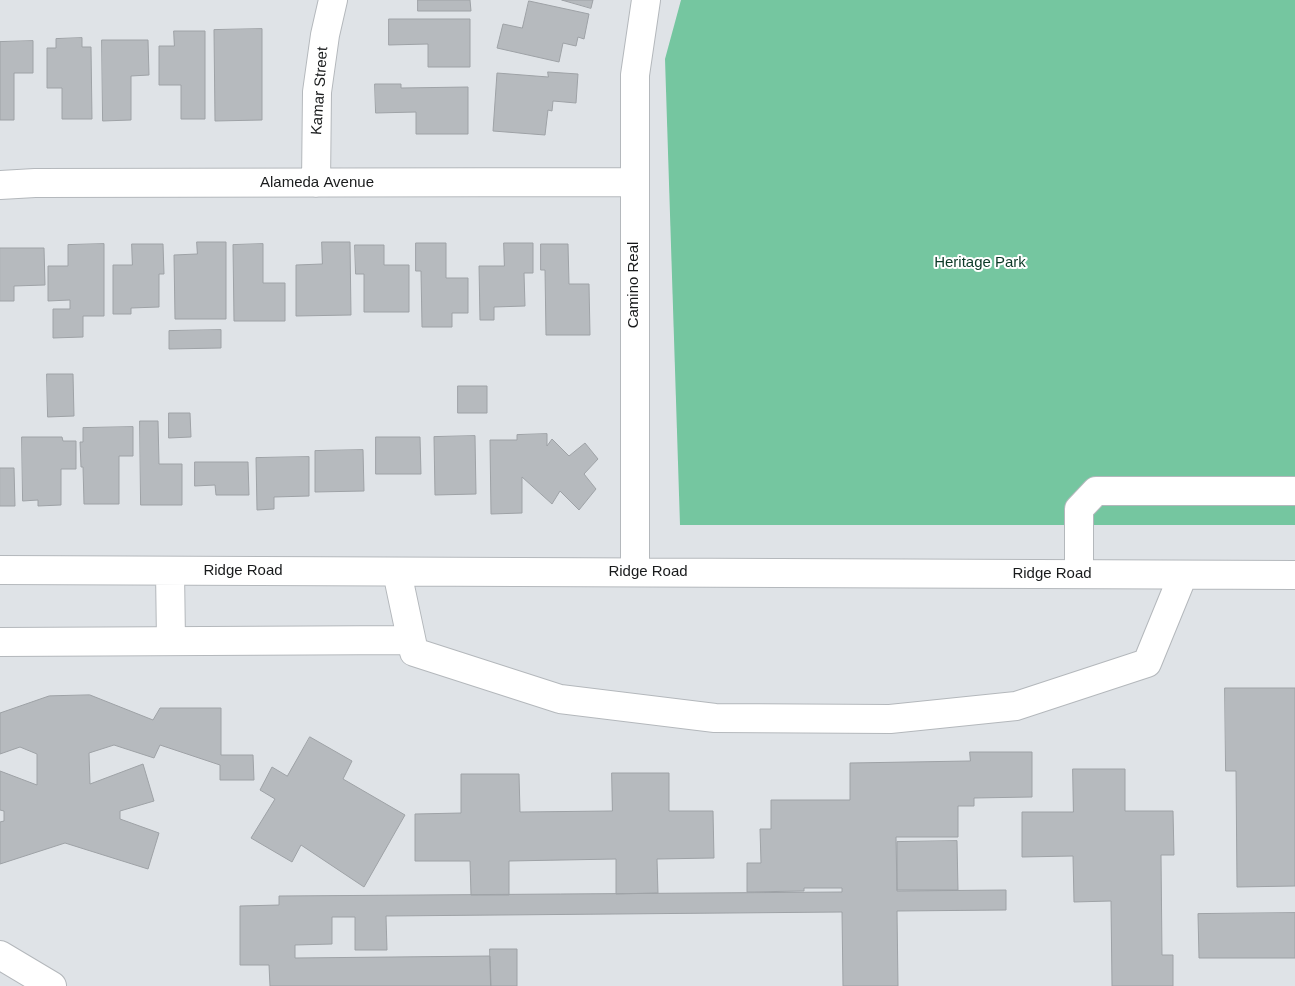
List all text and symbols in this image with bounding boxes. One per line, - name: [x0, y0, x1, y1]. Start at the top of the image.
- street label: Kamar Street: [308, 46, 332, 136]
- street label: Alameda Avenue: [260, 174, 374, 192]
- street label: Camino Real: [625, 242, 643, 328]
- park label: Heritage Park: [934, 254, 1026, 272]
- street label: Ridge Road: [203, 562, 283, 580]
- street label: Ridge Road: [608, 563, 688, 581]
- street label: Ridge Road: [1012, 565, 1092, 583]

